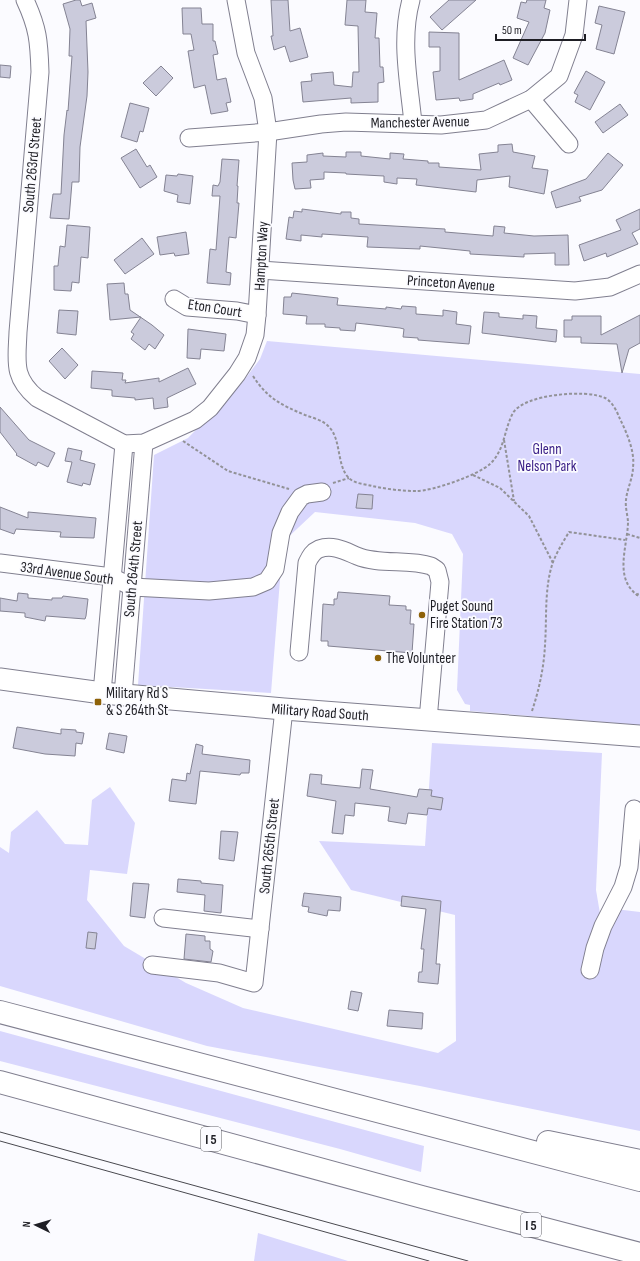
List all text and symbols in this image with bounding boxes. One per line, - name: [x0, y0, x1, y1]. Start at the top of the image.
- scale bar: [496, 16, 585, 42]
- text: 50 m: [502, 23, 522, 38]
- street label: Manchester Avenue: [370, 112, 470, 133]
- street label: South 263rd Street: [19, 116, 46, 214]
- street label: Hampton Way: [250, 221, 273, 291]
- street label: Princeton Avenue: [406, 271, 495, 296]
- street label: Eton Court: [187, 295, 244, 322]
- park label: Glenn Nelson Park: [518, 440, 577, 476]
- street label: South 264th Street: [120, 520, 147, 618]
- street label: 33rd Avenue South: [19, 558, 115, 589]
- place label: Puget Sound Fire Station 73: [430, 597, 503, 633]
- marker: Puget Sound Fire Station 73: [417, 610, 427, 620]
- place label: The Volunteer: [386, 649, 456, 668]
- marker: The Volunteer: [373, 653, 383, 663]
- place label: Military Rd S & S 264th St: [106, 684, 169, 720]
- marker: Military Rd S & S 264th St: [93, 697, 103, 707]
- street label: Military Road South: [271, 700, 369, 725]
- street label: South 265th Street: [255, 797, 284, 895]
- road number: I 5: [201, 1127, 221, 1151]
- north arrow: [16, 1205, 56, 1245]
- road number: I 5: [521, 1213, 541, 1237]
- text: N: [20, 1221, 33, 1228]

